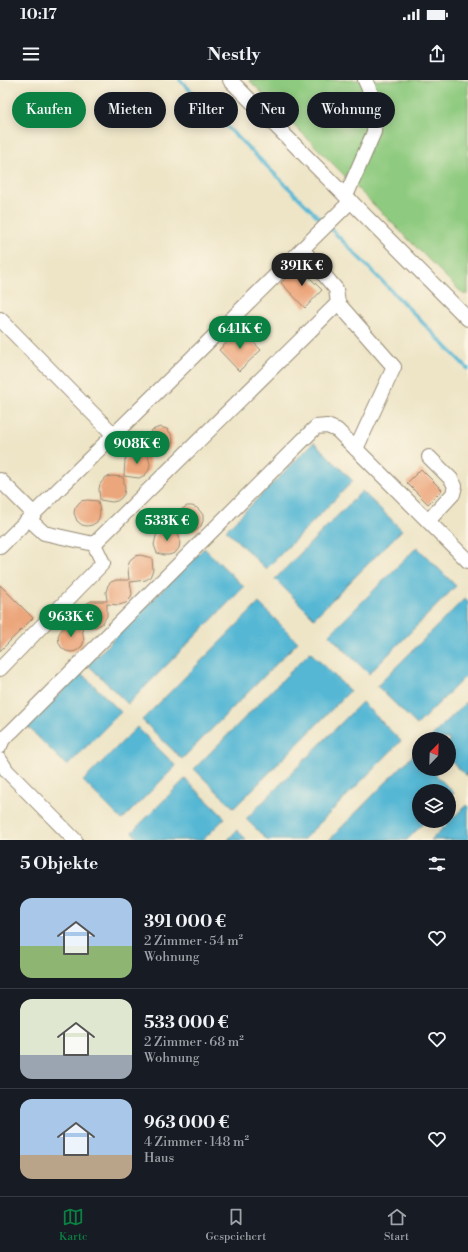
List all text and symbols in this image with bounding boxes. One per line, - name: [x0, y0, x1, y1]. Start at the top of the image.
- text: 10:17: [20, 5, 57, 24]
- icon: menu: [20, 43, 42, 65]
- text: Nestly: [207, 43, 261, 66]
- icon: share: [426, 43, 448, 65]
- chip: Kaufen: [12, 92, 86, 128]
- chip: Mieten: [94, 92, 166, 128]
- chip: Filter: [174, 92, 238, 128]
- chip: Neu: [246, 92, 299, 128]
- chip: Wohnung: [307, 92, 395, 128]
- pin: 391K €: [269, 253, 335, 287]
- text: 391K €: [281, 258, 323, 274]
- pin: 641K €: [207, 316, 273, 350]
- text: 641K €: [218, 321, 262, 337]
- pin: 908K €: [104, 431, 170, 465]
- text: 908K €: [113, 436, 161, 452]
- pin: 533K €: [134, 508, 200, 542]
- text: 533K €: [145, 513, 189, 529]
- pin: 963K €: [38, 604, 104, 638]
- text: 963K €: [48, 609, 94, 625]
- north arrow: [412, 732, 456, 776]
- map controls: [412, 732, 456, 828]
- button: layers: [412, 784, 456, 828]
- text: 5 Objekte: [20, 853, 98, 875]
- icon: filters: [426, 853, 448, 875]
- text: 391 000 €: [144, 911, 226, 933]
- icon: home: [52, 914, 100, 962]
- icon: heart: [426, 927, 448, 949]
- text: 2 Zimmer · 54 m²: [144, 933, 243, 949]
- text: Wohnung: [144, 949, 200, 965]
- text: 533 000 €: [144, 1012, 229, 1034]
- icon: home: [52, 1015, 100, 1063]
- icon: heart: [426, 1028, 448, 1050]
- text: 2 Zimmer · 68 m²: [144, 1034, 244, 1050]
- text: Wohnung: [144, 1050, 200, 1066]
- text: 963 000 €: [144, 1112, 229, 1134]
- icon: home: [52, 1115, 100, 1163]
- icon: heart: [426, 1128, 448, 1150]
- text: 4 Zimmer · 148 m²: [144, 1134, 249, 1150]
- text: Haus: [144, 1150, 174, 1166]
- tab: Karte: [59, 1206, 87, 1244]
- tab: Gespeichert: [205, 1206, 266, 1244]
- tab: Start: [384, 1206, 409, 1244]

